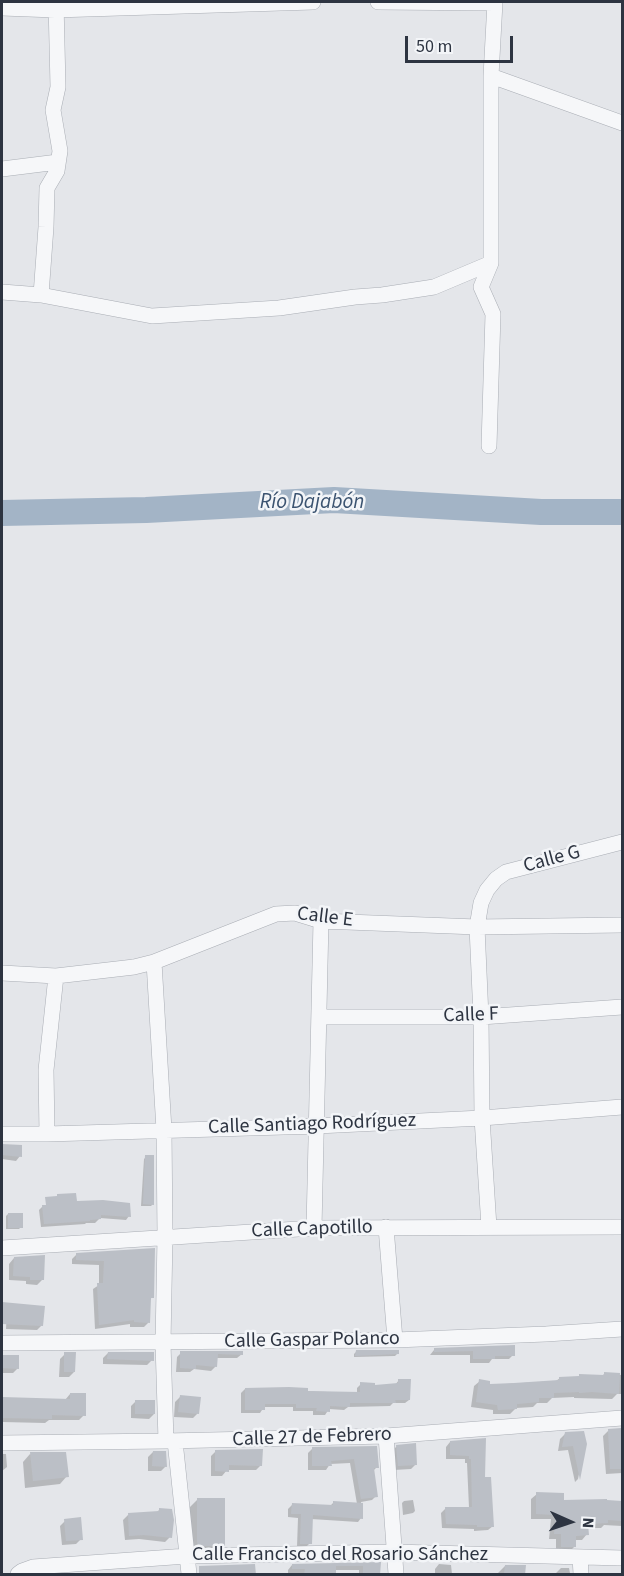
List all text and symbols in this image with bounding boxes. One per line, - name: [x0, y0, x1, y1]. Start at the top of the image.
- scale bar: [408, 24, 516, 62]
- text: 50 m: [416, 34, 452, 59]
- water label: Río Dajabón: [260, 490, 364, 516]
- street label: Calle G: [521, 841, 583, 879]
- street label: Calle E: [296, 903, 354, 933]
- street label: Calle F: [443, 1003, 499, 1029]
- street label: Calle Santiago Rodríguez: [208, 1109, 416, 1141]
- street label: Calle Capotillo: [251, 1216, 373, 1244]
- street label: Calle Gaspar Polanco: [224, 1327, 400, 1355]
- street label: Calle 27 de Febrero: [232, 1423, 392, 1453]
- north arrow: [540, 1492, 600, 1552]
- text: N: [577, 1517, 599, 1529]
- street label: Calle Francisco del Rosario Sánchez: [192, 1544, 488, 1568]

